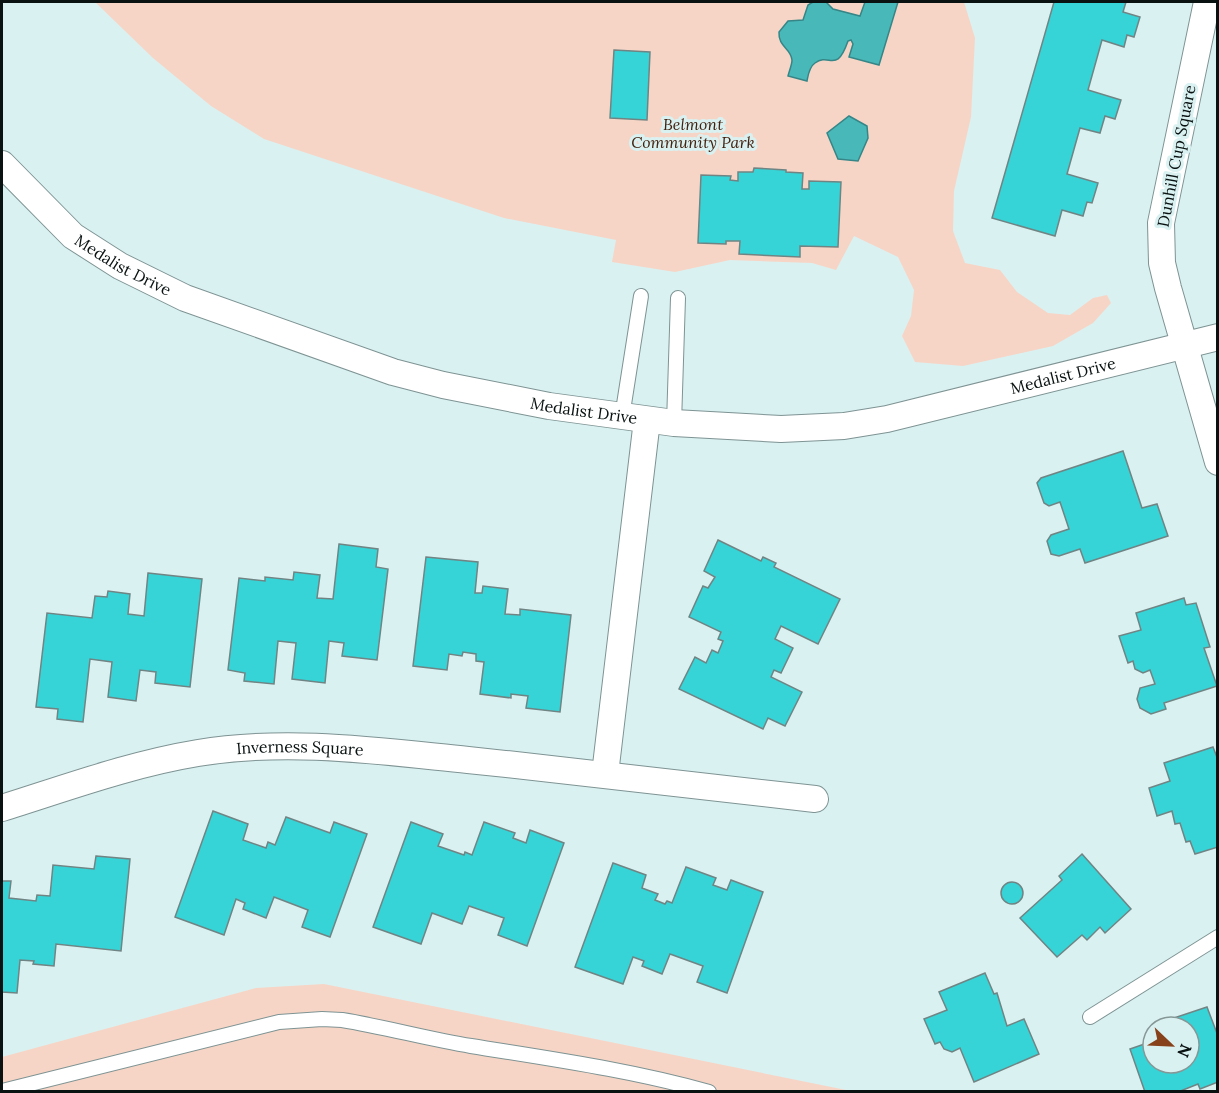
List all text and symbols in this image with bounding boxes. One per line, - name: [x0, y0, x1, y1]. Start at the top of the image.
- street label: Dunhill Cup Square: [1152, 83, 1200, 229]
- park label: Belmont Community Park: [631, 114, 755, 152]
- street label: Medalist Drive: [71, 230, 175, 300]
- street label: Medalist Drive: [1008, 353, 1118, 398]
- street label: Medalist Drive: [529, 393, 639, 428]
- street label: Inverness Square: [235, 736, 365, 760]
- north arrow: [1141, 1015, 1201, 1075]
- text: N: [1173, 1041, 1196, 1060]

